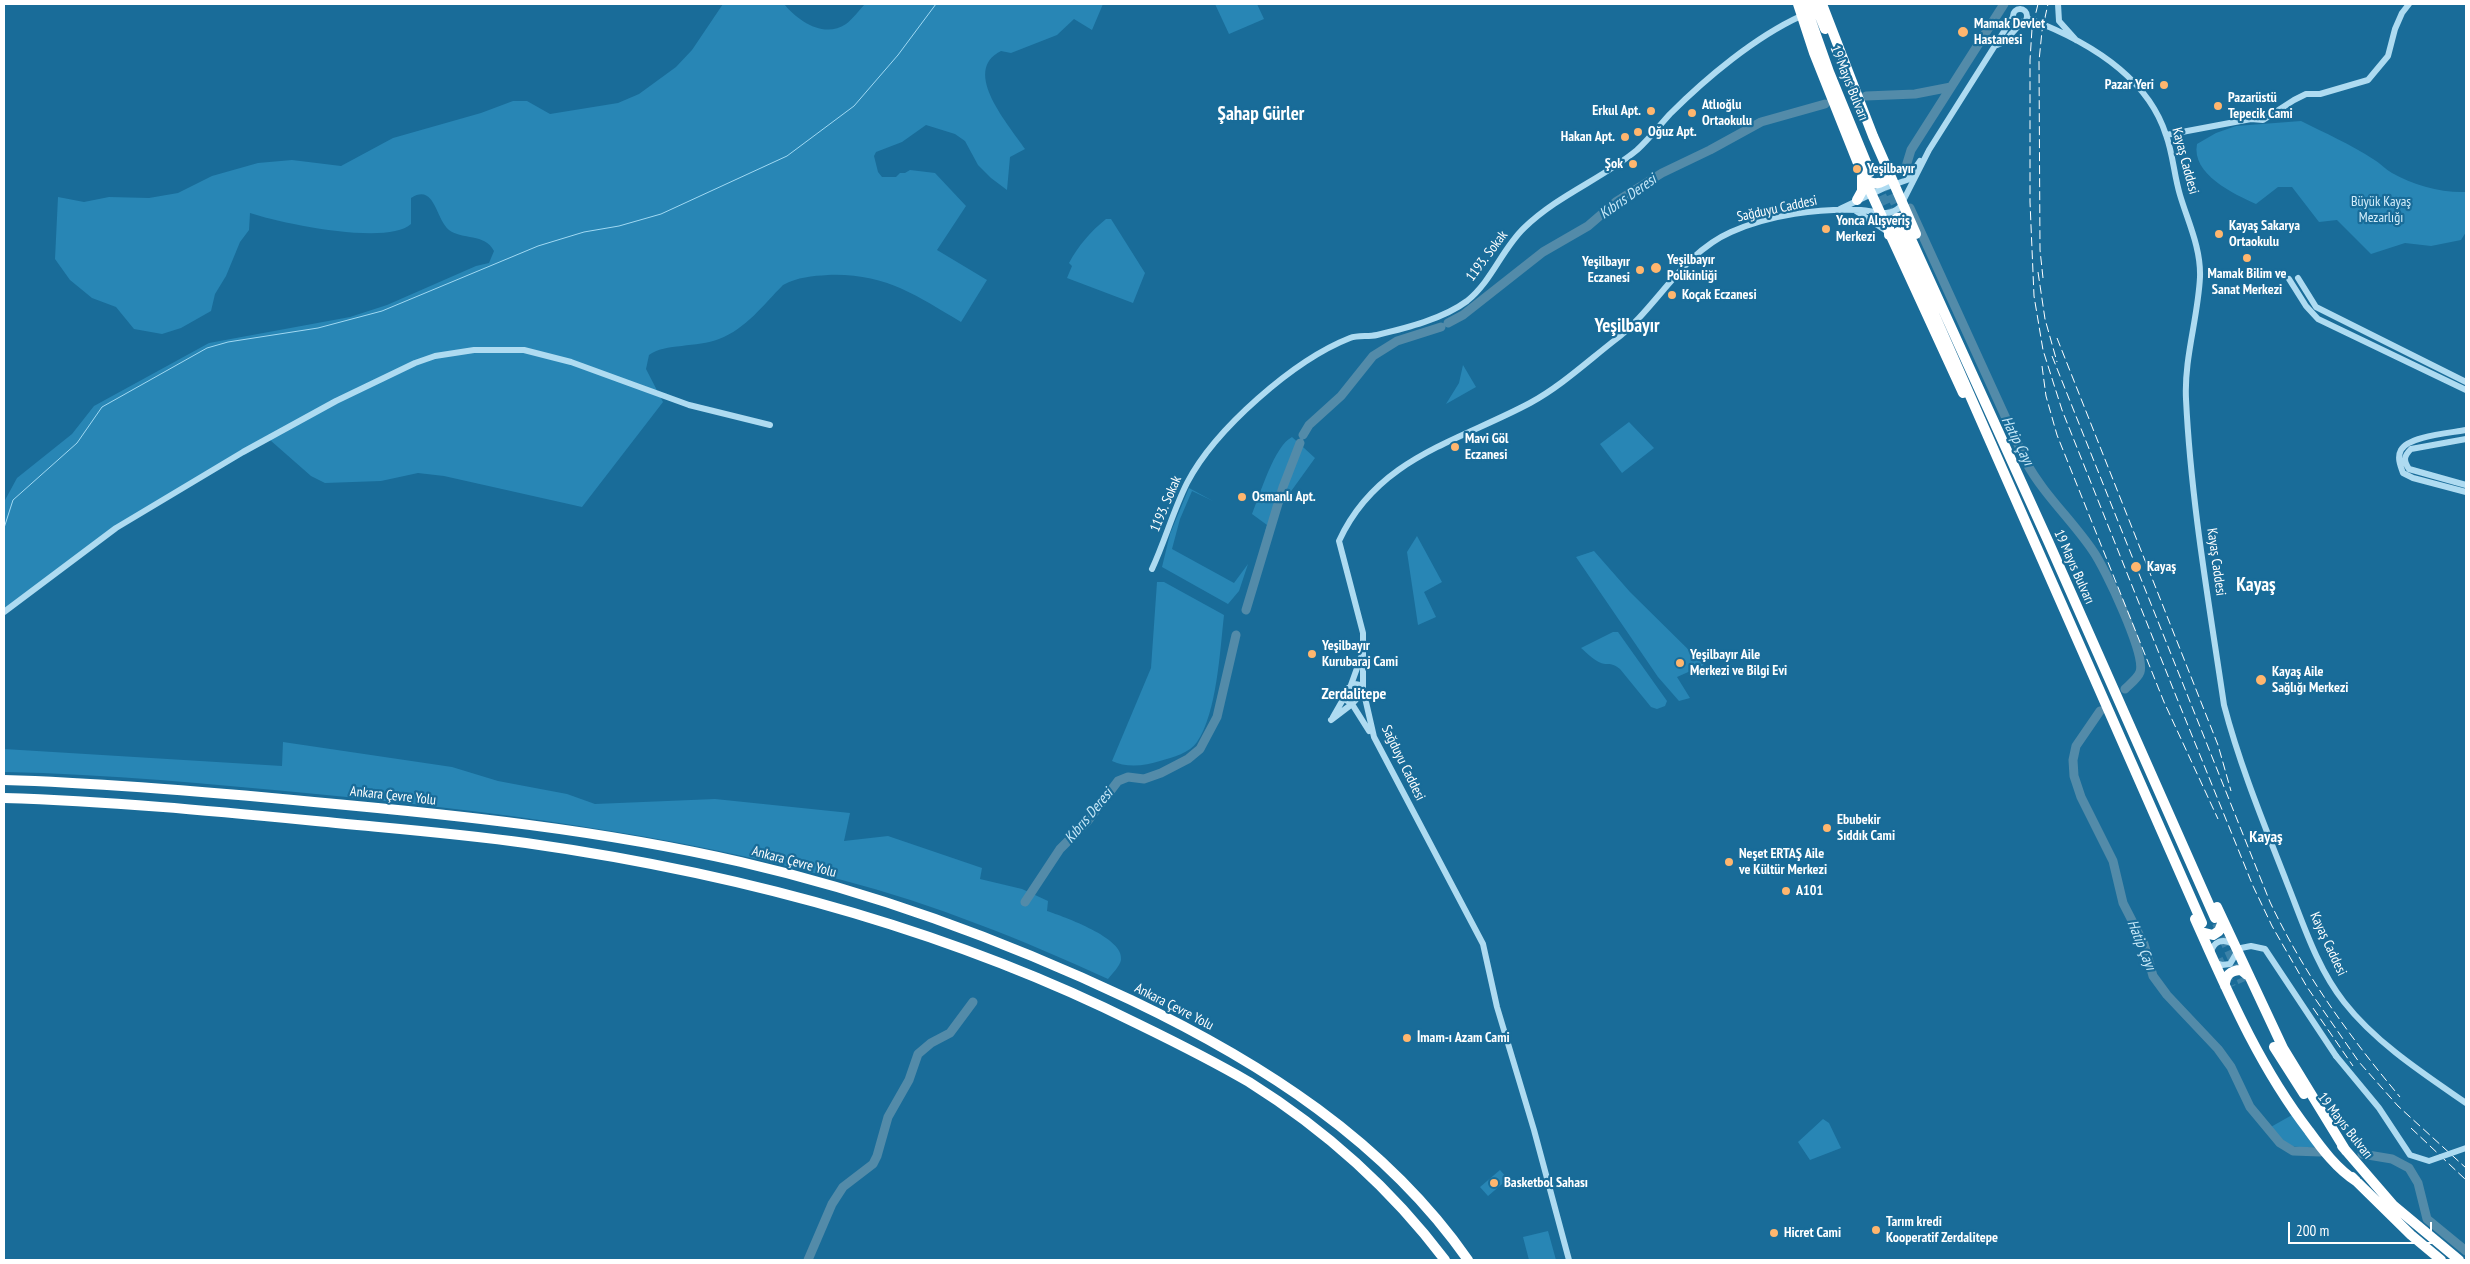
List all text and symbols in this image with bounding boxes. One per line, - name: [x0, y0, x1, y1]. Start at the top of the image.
- place label: Mamak Devlet Hastanesi: [1974, 16, 2045, 48]
- marker: Mamak Devlet Hastanesi: [1956, 25, 1970, 39]
- street label: 19 Mayıs Bulvarı: [1826, 43, 1872, 123]
- place label: Pazar Yeri: [2105, 77, 2154, 93]
- marker: Pazar Yeri: [2158, 79, 2170, 91]
- place label: Pazarüstü Tepecik Cami: [2228, 90, 2293, 122]
- place label: Atlıoğlu Ortaokulu: [1702, 97, 1752, 130]
- marker: Pazarüstü Tepecik Cami: [2212, 100, 2224, 112]
- place label: Erkul Apt.: [1592, 103, 1641, 119]
- district label: Şahap Gürler: [1218, 104, 1304, 126]
- marker: Erkul Apt.: [1645, 105, 1657, 117]
- marker: Atlıoğlu Ortaokulu: [1686, 107, 1698, 119]
- place label: Oğuz Apt.: [1648, 124, 1697, 140]
- marker: Oğuz Apt.: [1632, 126, 1644, 138]
- street label: Kayaş Caddesi: [2168, 126, 2202, 196]
- place label: Hakan Apt.: [1561, 129, 1615, 145]
- marker: Hakan Apt.: [1619, 131, 1631, 143]
- place label: Şok: [1605, 156, 1623, 172]
- marker: Şok: [1627, 158, 1639, 170]
- place label: Yeşilbayır: [1867, 161, 1915, 177]
- marker: Yeşilbayır: [1851, 163, 1863, 175]
- water label: Kıbrıs Deresi: [1596, 171, 1660, 223]
- street label: Sağduyu Caddesi: [1735, 192, 1819, 226]
- park label: Büyük Kayaş Mezarlığı: [2351, 194, 2411, 226]
- place label: Yonca Alışveriş Merkezi: [1836, 213, 1910, 246]
- place label: Kayaş Sakarya Ortaokulu: [2229, 218, 2300, 250]
- marker: Yonca Alışveriş Merkezi: [1820, 223, 1832, 235]
- street label: 1193. Sokak: [1462, 227, 1512, 285]
- marker: Kayaş Sakarya Ortaokulu: [2213, 228, 2225, 240]
- place label: Yeşilbayır Polikinliği: [1667, 252, 1717, 284]
- marker: Mamak Bilim ve Sanat Merkezi: [2241, 252, 2253, 264]
- place label: Yeşilbayır Eczanesi: [1582, 254, 1630, 286]
- marker: Yeşilbayır Polikinliği: [1649, 261, 1663, 275]
- marker: Yeşilbayır Eczanesi: [1634, 264, 1646, 276]
- place label: Mamak Bilim ve Sanat Merkezi: [2208, 266, 2286, 298]
- place label: Koçak Eczanesi: [1682, 287, 1757, 303]
- marker: Koçak Eczanesi: [1666, 289, 1678, 301]
- district label: Yeşilbayır: [1594, 316, 1660, 338]
- water label: Hatip Çayı: [1997, 413, 2037, 469]
- place label: Mavi Göl Eczanesi: [1465, 431, 1508, 464]
- marker: Mavi Göl Eczanesi: [1449, 441, 1461, 453]
- street label: 1193. Sokak: [1147, 473, 1185, 535]
- place label: Osmanlı Apt.: [1252, 489, 1316, 505]
- marker: Osmanlı Apt.: [1236, 491, 1248, 503]
- street label: 19 Mayıs Bulvarı: [2050, 527, 2098, 607]
- street label: Kayaş Caddesi: [2203, 527, 2229, 597]
- place label: Kayaş: [2147, 559, 2176, 575]
- marker: Kayaş: [2129, 560, 2143, 574]
- district label: Kayaş: [2236, 575, 2276, 597]
- place label: Yeşilbayır Kurubaraj Cami: [1322, 638, 1398, 670]
- place label: Yeşilbayır Aile Merkezi ve Bilgi Evi: [1690, 647, 1787, 680]
- marker: Yeşilbayır Kurubaraj Cami: [1306, 648, 1318, 660]
- marker: Yeşilbayır Aile Merkezi ve Bilgi Evi: [1674, 657, 1686, 669]
- place label: Kayaş Aile Sağlığı Merkezi: [2272, 664, 2348, 696]
- marker: Kayaş Aile Sağlığı Merkezi: [2254, 673, 2268, 687]
- district label: Zerdalitepe: [1322, 684, 1386, 704]
- street label: Sağduyu Caddesi: [1378, 723, 1428, 803]
- street label: Ankara Çevre Yolu: [349, 783, 437, 809]
- water label: Kıbrıs Deresi: [1061, 785, 1117, 847]
- place label: Ebubekir Sıddık Cami: [1837, 812, 1895, 844]
- marker: Ebubekir Sıddık Cami: [1821, 822, 1833, 834]
- district label: Kayaş: [2249, 827, 2283, 847]
- street label: Ankara Çevre Yolu: [750, 843, 838, 881]
- place label: Neşet ERTAŞ Aile ve Kültür Merkezi: [1739, 846, 1827, 879]
- marker: Neşet ERTAŞ Aile ve Kültür Merkezi: [1723, 856, 1735, 868]
- place label: A101: [1796, 883, 1823, 899]
- marker: A101: [1780, 885, 1792, 897]
- street label: Kayaş Caddesi: [2306, 910, 2350, 978]
- water label: Hatip Çayı: [2123, 917, 2159, 973]
- street label: Ankara Çevre Yolu: [1132, 980, 1216, 1034]
- place label: İmam-ı Azam Cami: [1417, 1030, 1510, 1046]
- marker: İmam-ı Azam Cami: [1401, 1032, 1413, 1044]
- street label: 19 Mayıs Bulvarı: [2314, 1089, 2376, 1163]
- place label: Basketbol Sahası: [1504, 1175, 1588, 1191]
- marker: Basketbol Sahası: [1488, 1177, 1500, 1189]
- scale bar: [2290, 1212, 2434, 1244]
- place label: Tarım kredi Kooperatif Zerdalitepe: [1886, 1214, 1998, 1246]
- text: 200 m: [2296, 1221, 2329, 1240]
- marker: Tarım kredi Kooperatif Zerdalitepe: [1870, 1224, 1882, 1236]
- place label: Hicret Cami: [1784, 1225, 1841, 1241]
- marker: Hicret Cami: [1768, 1227, 1780, 1239]

